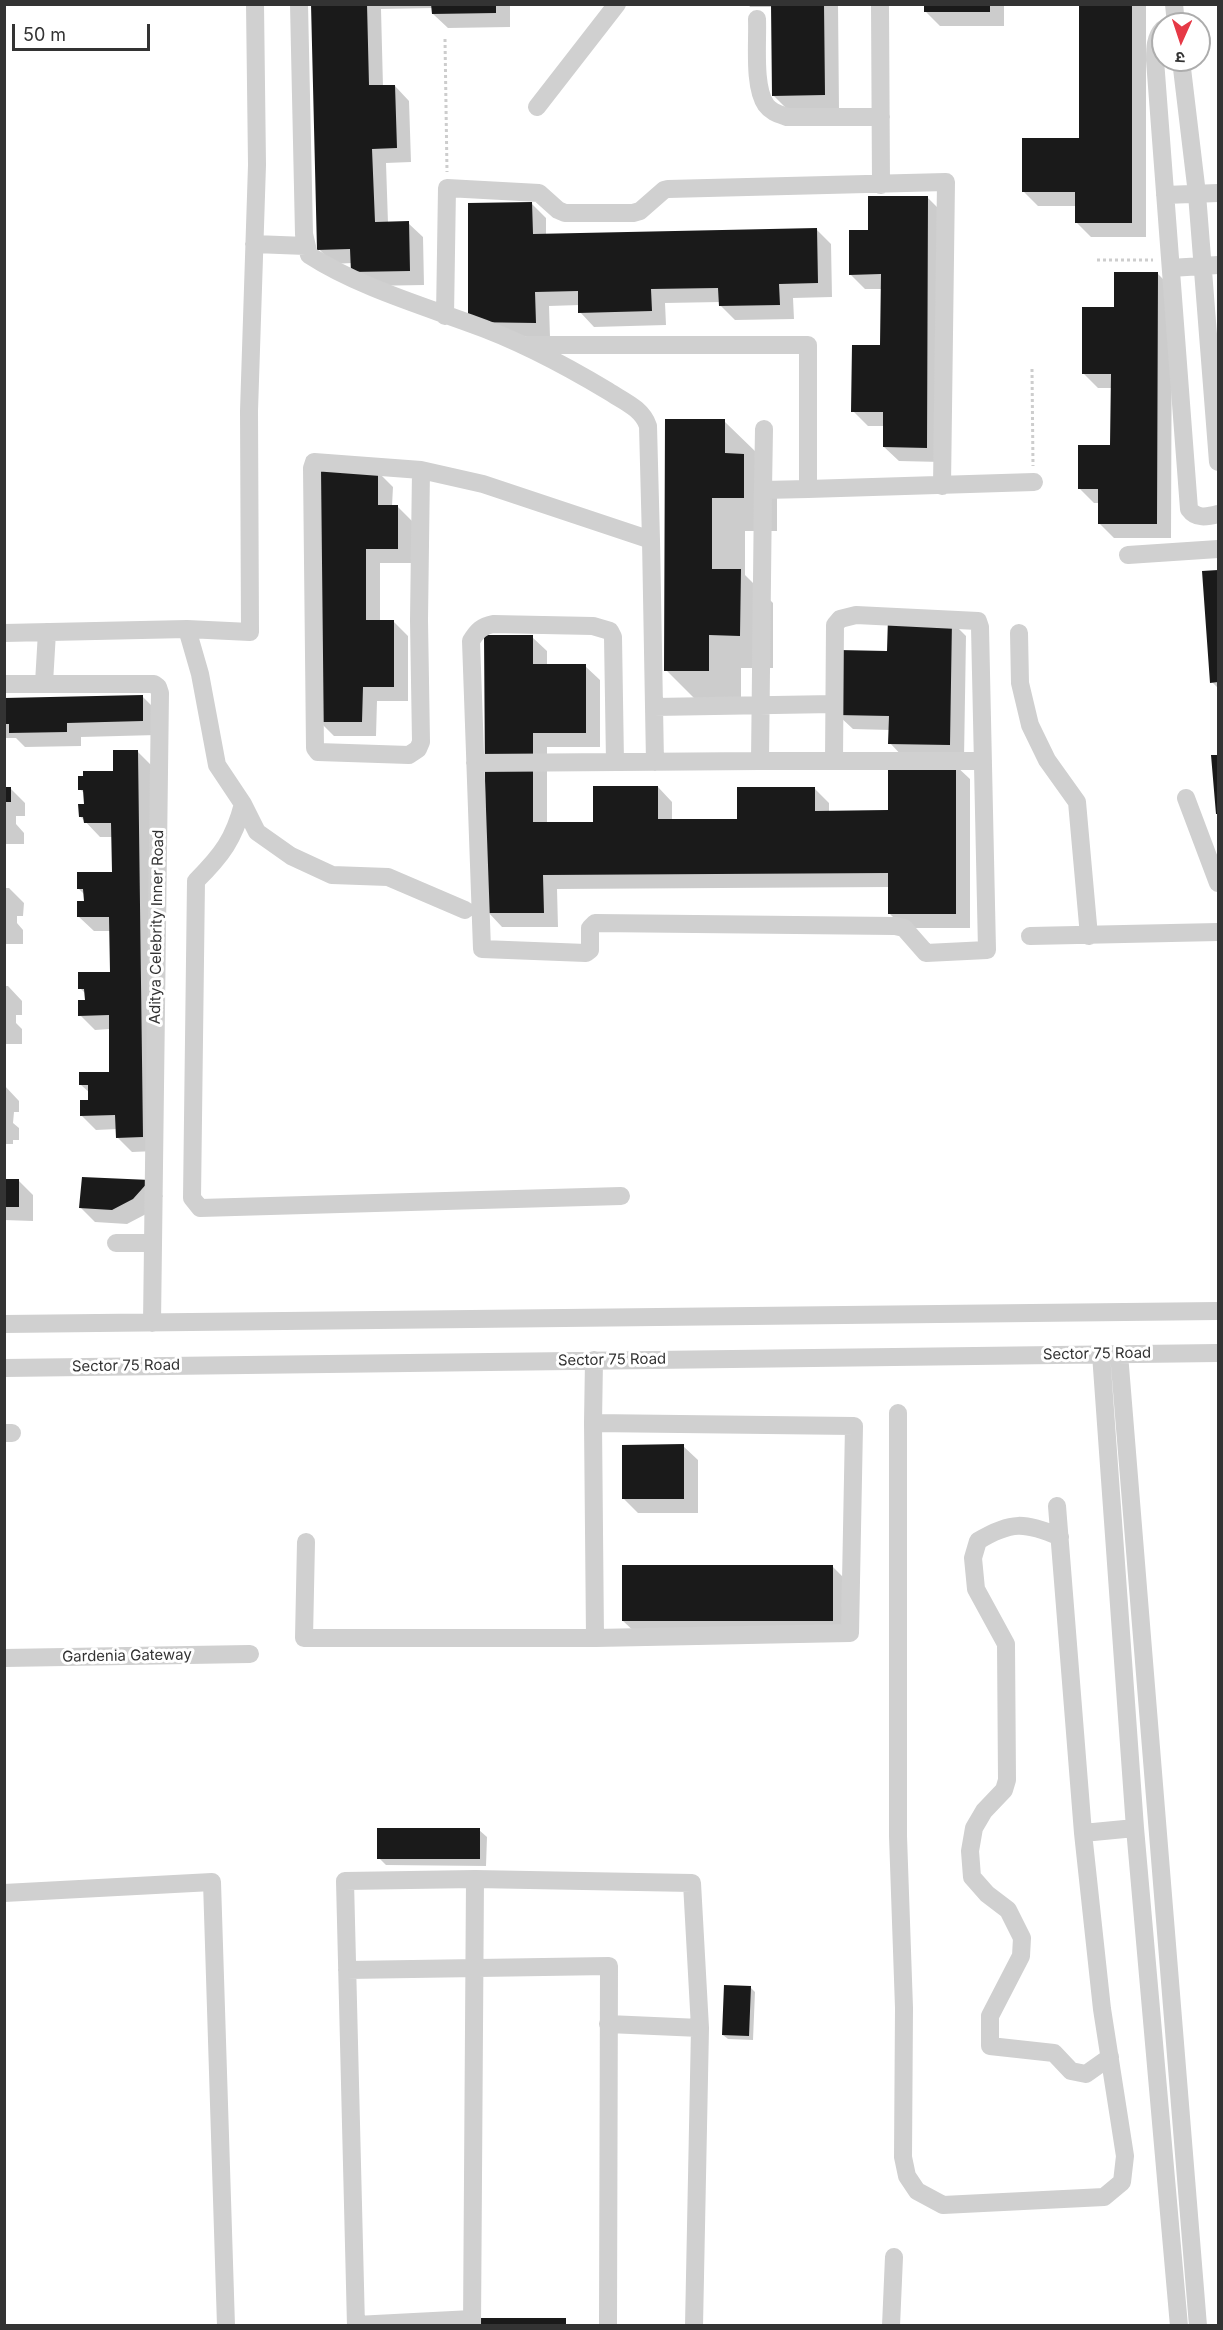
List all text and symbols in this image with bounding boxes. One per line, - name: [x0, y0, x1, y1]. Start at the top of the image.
- scale bar: [15, 12, 153, 50]
- north arrow: [1151, 12, 1211, 72]
- text: 50 m: [23, 24, 66, 45]
- text: उ: [1175, 48, 1185, 68]
- street label: Aditya Celebrity Inner Road: [146, 830, 168, 1024]
- street label: Sector 75 Road: [1043, 1344, 1151, 1364]
- street label: Sector 75 Road: [558, 1350, 666, 1370]
- street label: Sector 75 Road: [72, 1356, 180, 1376]
- street label: Gardenia Gateway: [62, 1646, 192, 1666]

